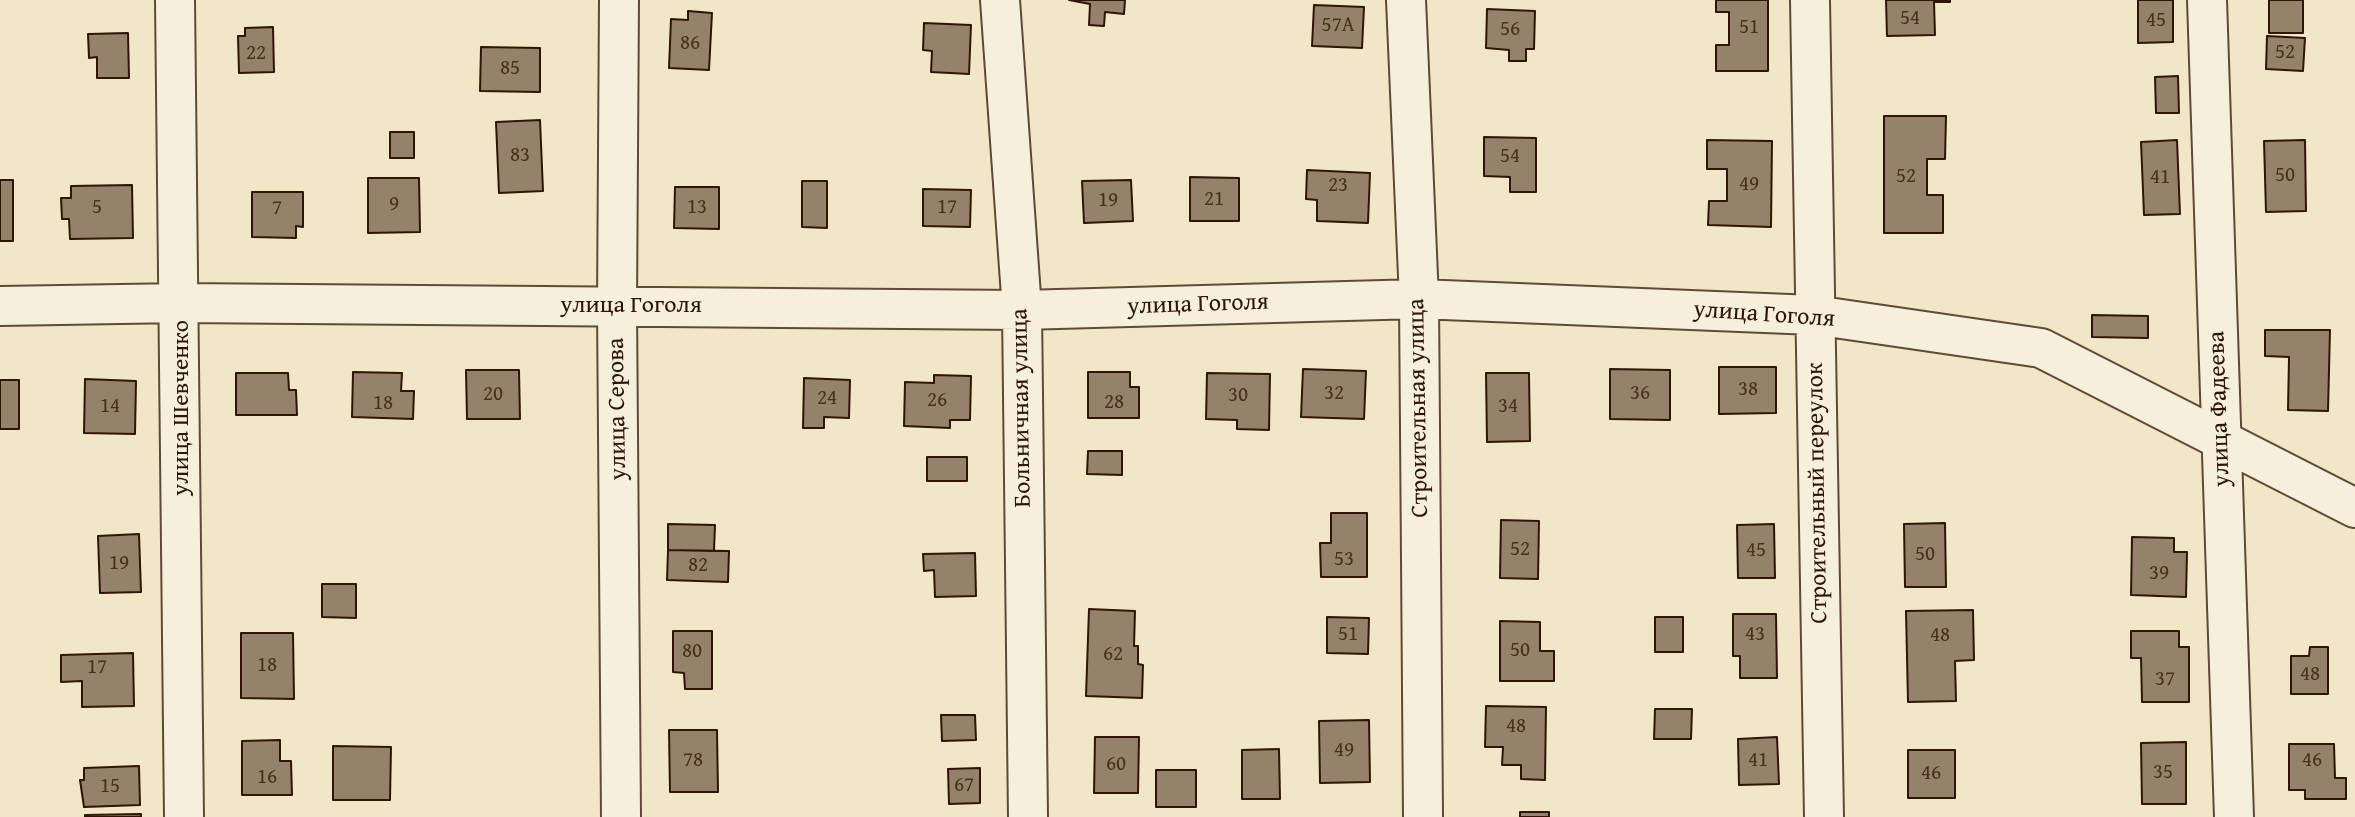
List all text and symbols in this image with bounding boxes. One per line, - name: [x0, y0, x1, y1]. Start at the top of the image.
- house number: 54: [1900, 6, 1920, 32]
- house number: 45: [2146, 8, 2166, 34]
- house number: 57А: [1322, 13, 1354, 39]
- house number: 51: [1739, 15, 1759, 41]
- house number: 56: [1500, 17, 1520, 43]
- house number: 86: [680, 31, 700, 57]
- house number: 52: [2275, 40, 2295, 66]
- house number: 22: [246, 41, 266, 67]
- house number: 85: [500, 56, 520, 82]
- house number: 83: [510, 143, 530, 169]
- house number: 54: [1500, 144, 1520, 170]
- house number: 50: [2275, 163, 2295, 189]
- house number: 52: [1896, 164, 1916, 190]
- house number: 41: [2150, 165, 2170, 191]
- house number: 49: [1739, 172, 1759, 198]
- house number: 23: [1328, 173, 1348, 199]
- house number: 21: [1204, 187, 1224, 213]
- house number: 19: [1098, 188, 1118, 214]
- house number: 9: [389, 192, 399, 218]
- house number: 5: [92, 195, 102, 221]
- house number: 13: [687, 195, 707, 221]
- house number: 17: [937, 195, 957, 221]
- house number: 7: [272, 196, 282, 222]
- street label: улица Гоголя: [1127, 288, 1269, 322]
- street label: улица Гоголя: [560, 292, 702, 320]
- street label: улица Гоголя: [1692, 296, 1836, 334]
- street label: Строительная улица: [1403, 298, 1435, 518]
- street label: Больничная улица: [1006, 308, 1038, 508]
- street label: улица Шевченко: [168, 320, 196, 496]
- street label: улица Фадеева: [2203, 331, 2237, 487]
- street label: улица Серова: [602, 337, 634, 481]
- street label: Строительный переулок: [1801, 362, 1835, 624]
- house number: 38: [1738, 377, 1758, 403]
- house number: 32: [1324, 381, 1344, 407]
- house number: 36: [1630, 381, 1650, 407]
- house number: 20: [483, 382, 503, 408]
- house number: 30: [1228, 383, 1248, 409]
- house number: 24: [817, 386, 837, 412]
- house number: 26: [927, 388, 947, 414]
- house number: 28: [1104, 390, 1124, 416]
- house number: 18: [373, 391, 393, 417]
- house number: 14: [100, 394, 120, 420]
- house number: 34: [1498, 394, 1518, 420]
- house number: 52: [1510, 537, 1530, 563]
- house number: 45: [1746, 538, 1766, 564]
- house number: 50: [1915, 542, 1935, 568]
- house number: 53: [1334, 547, 1354, 573]
- house number: 19: [109, 551, 129, 577]
- house number: 82: [688, 553, 708, 579]
- house number: 39: [2149, 561, 2169, 587]
- house number: 51: [1338, 622, 1358, 648]
- house number: 43: [1745, 622, 1765, 648]
- house number: 48: [1930, 623, 1950, 649]
- house number: 50: [1510, 638, 1530, 664]
- house number: 80: [682, 639, 702, 665]
- house number: 62: [1103, 642, 1123, 668]
- house number: 18: [257, 653, 277, 679]
- house number: 17: [87, 655, 107, 681]
- house number: 48: [2300, 662, 2320, 688]
- house number: 37: [2155, 667, 2175, 693]
- house number: 48: [1506, 714, 1526, 740]
- house number: 49: [1334, 738, 1354, 764]
- house number: 78: [683, 748, 703, 774]
- house number: 41: [1748, 748, 1768, 774]
- house number: 46: [2302, 748, 2322, 774]
- house number: 60: [1106, 752, 1126, 778]
- house number: 35: [2153, 760, 2173, 786]
- house number: 46: [1921, 761, 1941, 787]
- house number: 16: [257, 765, 277, 791]
- house number: 67: [954, 773, 974, 799]
- house number: 15: [100, 774, 120, 800]

